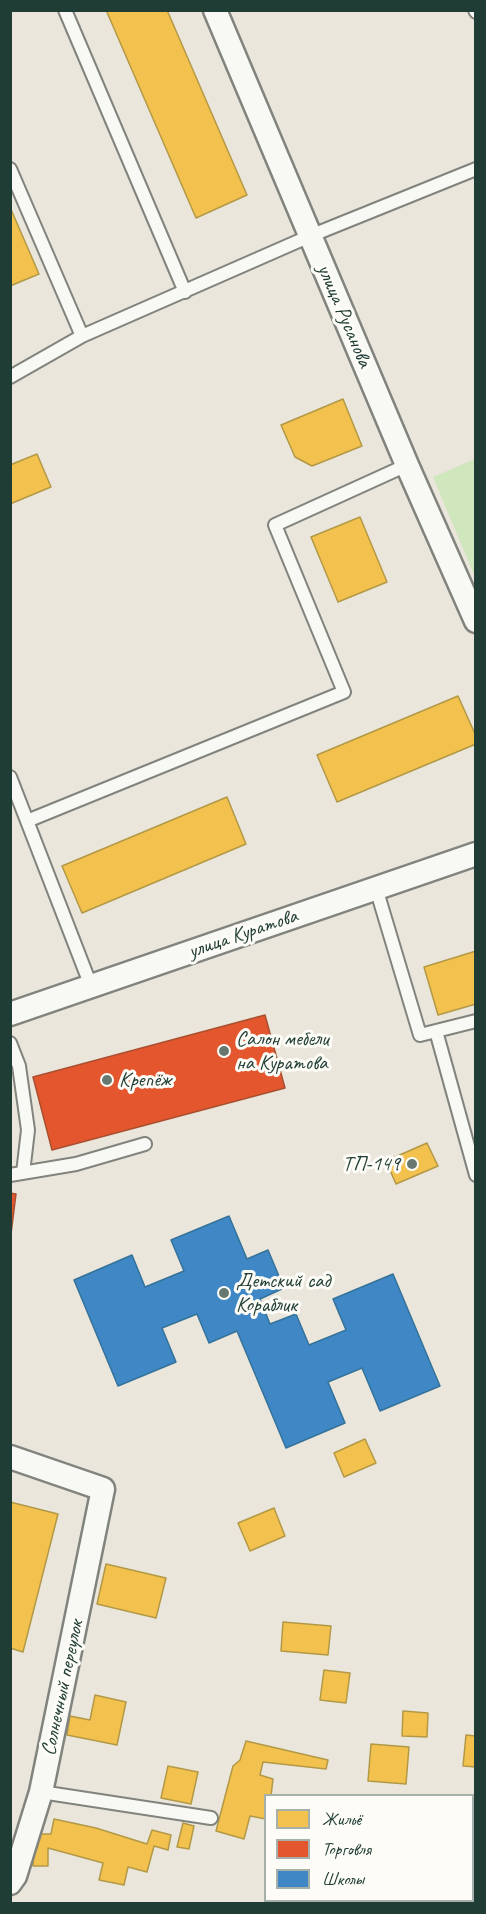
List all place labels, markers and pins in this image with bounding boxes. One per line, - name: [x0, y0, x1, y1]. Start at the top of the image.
- place label: Салон мебели на Куратова: [236, 1026, 329, 1076]
- marker: Салон мебели на Куратова: [217, 1044, 231, 1058]
- place label: Крепёж: [119, 1067, 171, 1093]
- marker: Крепёж: [100, 1073, 114, 1087]
- place label: ТП-149: [343, 1151, 400, 1177]
- marker: ТП-149: [405, 1157, 419, 1171]
- place label: Детский сад Кораблик: [236, 1268, 330, 1318]
- marker: Детский сад Кораблик: [217, 1286, 231, 1300]

